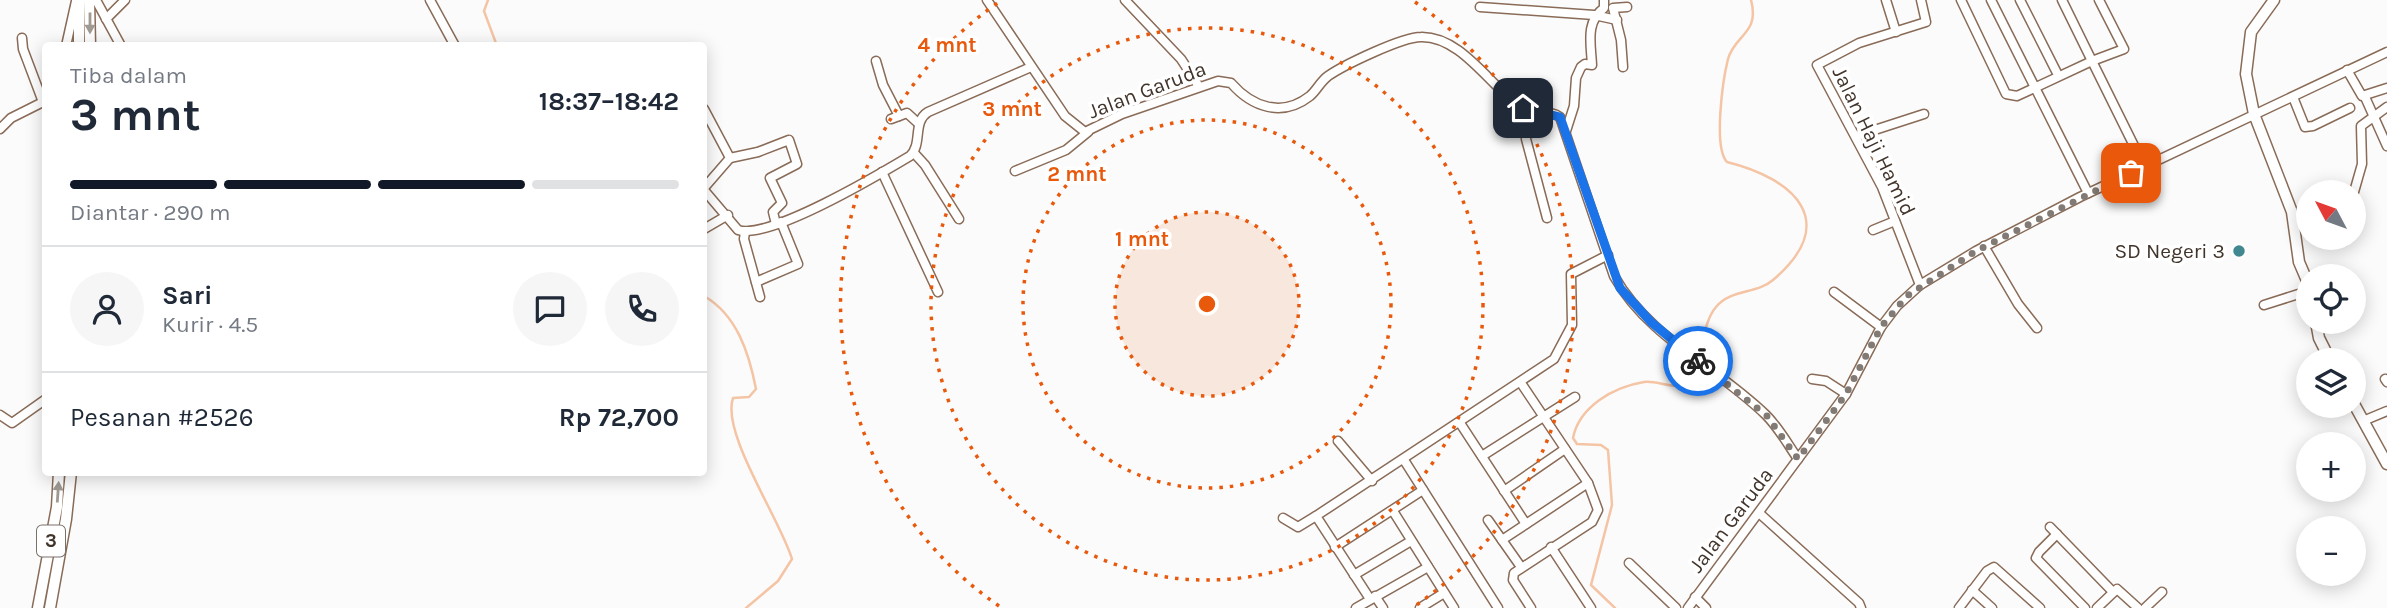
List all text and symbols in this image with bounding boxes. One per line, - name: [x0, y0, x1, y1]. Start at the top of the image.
- one-way arrow: [84, 12, 96, 34]
- text: 4 mnt: [917, 33, 977, 57]
- street label: Jalan Garuda: [1085, 56, 1209, 124]
- text: Tiba dalam: [70, 62, 187, 89]
- street label: Jalan Haji Hamid: [1828, 63, 1920, 219]
- pin: [1493, 78, 1553, 138]
- text: 18:37–18:42: [539, 86, 679, 117]
- text: 3 mnt: [70, 88, 201, 142]
- icon: home: [1504, 89, 1542, 127]
- text: 3 mnt: [982, 97, 1042, 121]
- pin: [2101, 143, 2161, 203]
- icon: bag: [2112, 154, 2150, 192]
- text: 2 mnt: [1047, 162, 1107, 186]
- north arrow: [2296, 180, 2366, 250]
- map controls: [2296, 180, 2366, 586]
- text: Diantar · 290 m: [70, 199, 231, 226]
- text: 1 mnt: [1115, 227, 1169, 251]
- place label: SD Negeri 3: [2114, 239, 2225, 263]
- marker: SD Negeri 3: [2231, 243, 2247, 259]
- button: locate: [2296, 264, 2366, 334]
- button: person: [70, 272, 144, 346]
- button: chat: [513, 272, 587, 346]
- button: phone: [605, 272, 679, 346]
- text: Sari: [162, 280, 213, 311]
- centre of rings: [1195, 292, 1219, 316]
- text: Kurir · 4.5: [162, 311, 258, 338]
- courier: [1663, 326, 1733, 396]
- icon: bike: [1679, 342, 1717, 380]
- button: layers: [2296, 348, 2366, 418]
- text: Pesanan #2526: [70, 402, 254, 433]
- text: Rp 72,700: [559, 402, 679, 433]
- button: +: [2296, 432, 2366, 502]
- street label: Jalan Garuda: [1684, 463, 1778, 577]
- one-way arrow: [52, 481, 63, 503]
- button: −: [2296, 516, 2366, 586]
- road number: 3: [37, 526, 65, 556]

